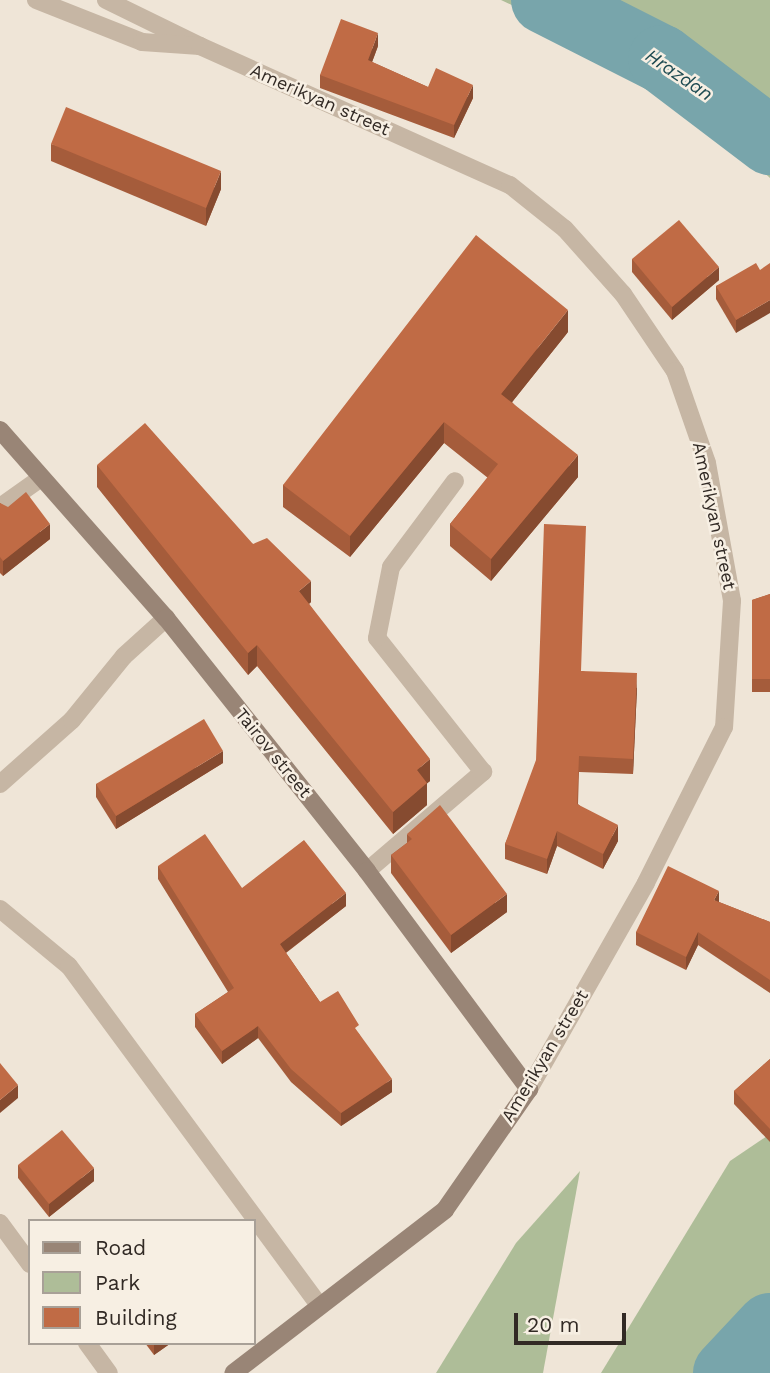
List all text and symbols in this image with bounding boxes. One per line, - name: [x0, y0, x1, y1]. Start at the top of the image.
- water label: Hrazdan: [641, 44, 717, 106]
- street label: Amerikyan street: [247, 60, 393, 140]
- street label: Amerikyan street: [688, 440, 740, 592]
- street label: Tairov street: [230, 704, 316, 802]
- street label: Amerikyan street: [497, 986, 593, 1126]
- legend: [28, 1219, 256, 1345]
- text: Road: [95, 1235, 146, 1260]
- text: Park: [95, 1270, 140, 1295]
- scale bar: [518, 1300, 630, 1344]
- text: Building: [95, 1305, 177, 1330]
- text: 20 m: [527, 1312, 579, 1337]

